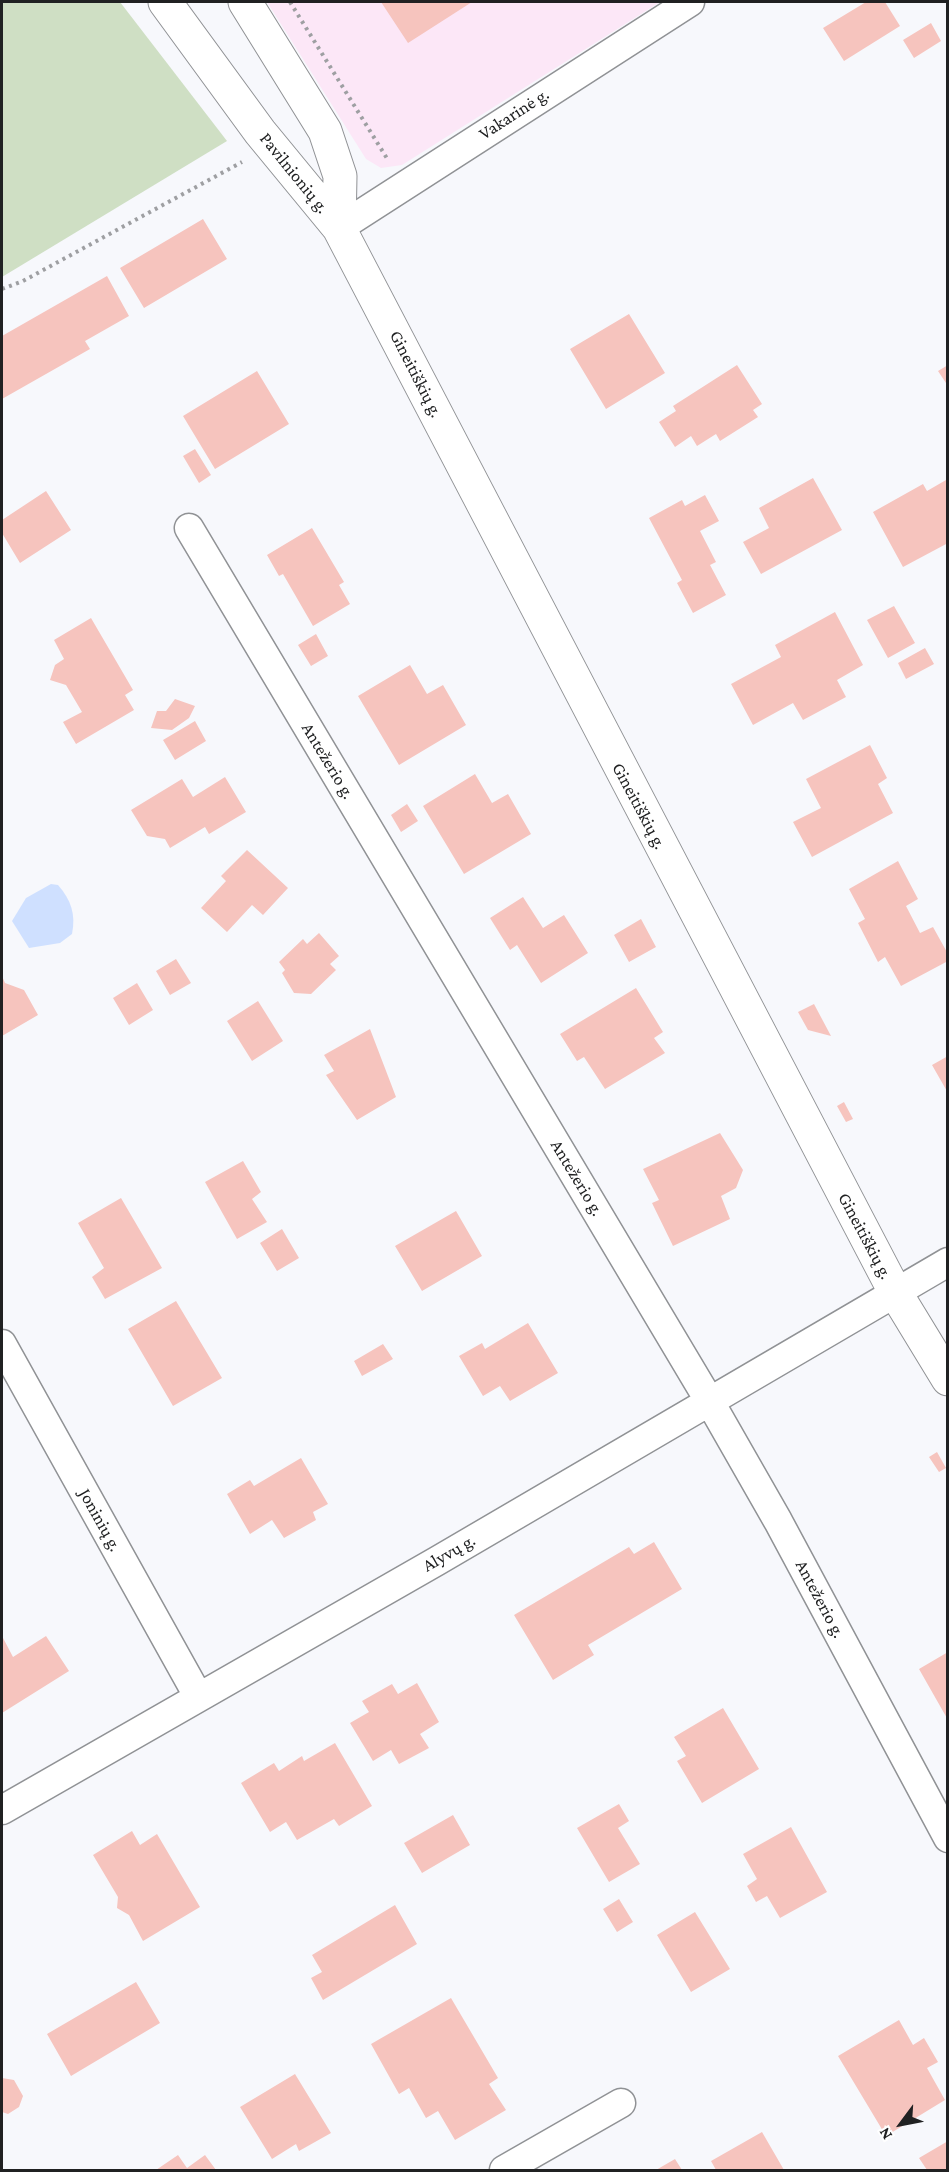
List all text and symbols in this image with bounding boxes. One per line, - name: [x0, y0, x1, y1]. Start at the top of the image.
- street label: Vakarinė g.: [475, 83, 553, 145]
- street label: Pavilnionių g.: [255, 128, 333, 218]
- street label: Gineitiškių g.: [385, 327, 447, 421]
- street label: Antežerio g.: [297, 719, 359, 803]
- street label: Gineitiškių g.: [607, 759, 671, 853]
- street label: Antežerio g.: [546, 1136, 608, 1220]
- street label: Gineitiškių g.: [833, 1189, 897, 1283]
- street label: Joninių g.: [74, 1485, 126, 1555]
- street label: Alyvų g.: [419, 1529, 479, 1577]
- street label: Antežerio g.: [790, 1556, 850, 1642]
- north arrow: [871, 2094, 931, 2154]
- text: N: [875, 2125, 895, 2143]

